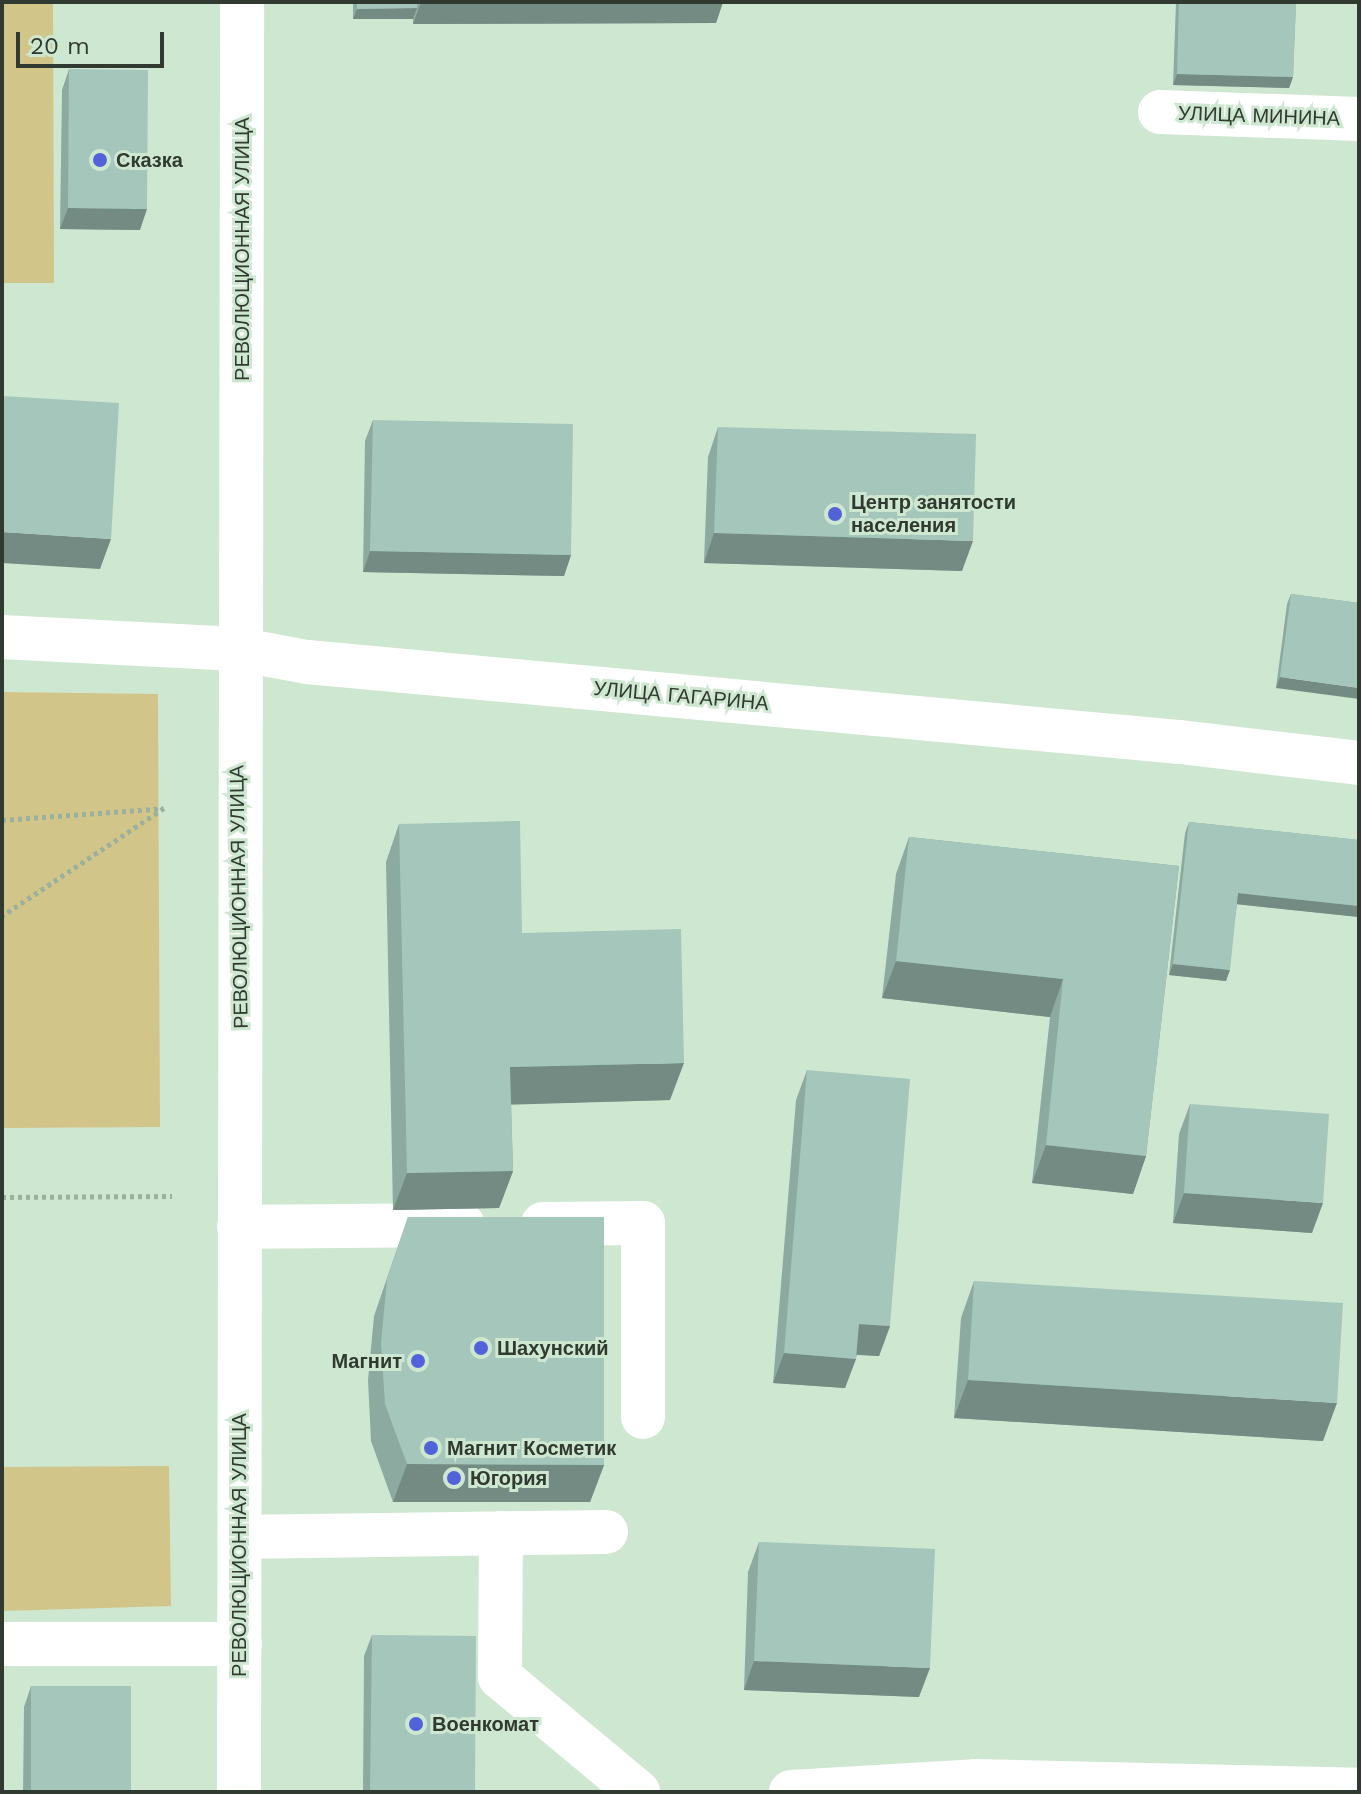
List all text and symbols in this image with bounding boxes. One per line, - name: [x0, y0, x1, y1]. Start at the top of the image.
- scale bar: [20, 16, 168, 66]
- text: 20 m: [30, 32, 90, 60]
- street label: УЛИЦА МИНИНА: [1178, 101, 1340, 131]
- street label: РЕВОЛЮЦИОННАЯ УЛИЦА: [230, 117, 254, 381]
- place label: Сказка: [116, 148, 183, 172]
- marker: Сказка: [91, 151, 109, 169]
- place label: Центр занятости населения: [851, 490, 1016, 537]
- marker: Центр занятости населения: [826, 505, 844, 523]
- street label: УЛИЦА ГАГАРИНА: [592, 676, 770, 716]
- street label: РЕВОЛЮЦИОННАЯ УЛИЦА: [225, 765, 253, 1029]
- place label: Шахунский: [497, 1336, 609, 1360]
- marker: Шахунский: [472, 1339, 490, 1357]
- place label: Магнит: [331, 1349, 402, 1373]
- marker: Магнит: [409, 1352, 427, 1370]
- street label: РЕВОЛЮЦИОННАЯ УЛИЦА: [227, 1413, 251, 1677]
- place label: Магнит Косметик: [447, 1436, 616, 1460]
- marker: Магнит Косметик: [422, 1439, 440, 1457]
- place label: Югория: [470, 1466, 547, 1490]
- marker: Югория: [445, 1469, 463, 1487]
- place label: Военкомат: [432, 1712, 539, 1736]
- marker: Военкомат: [407, 1715, 425, 1733]

